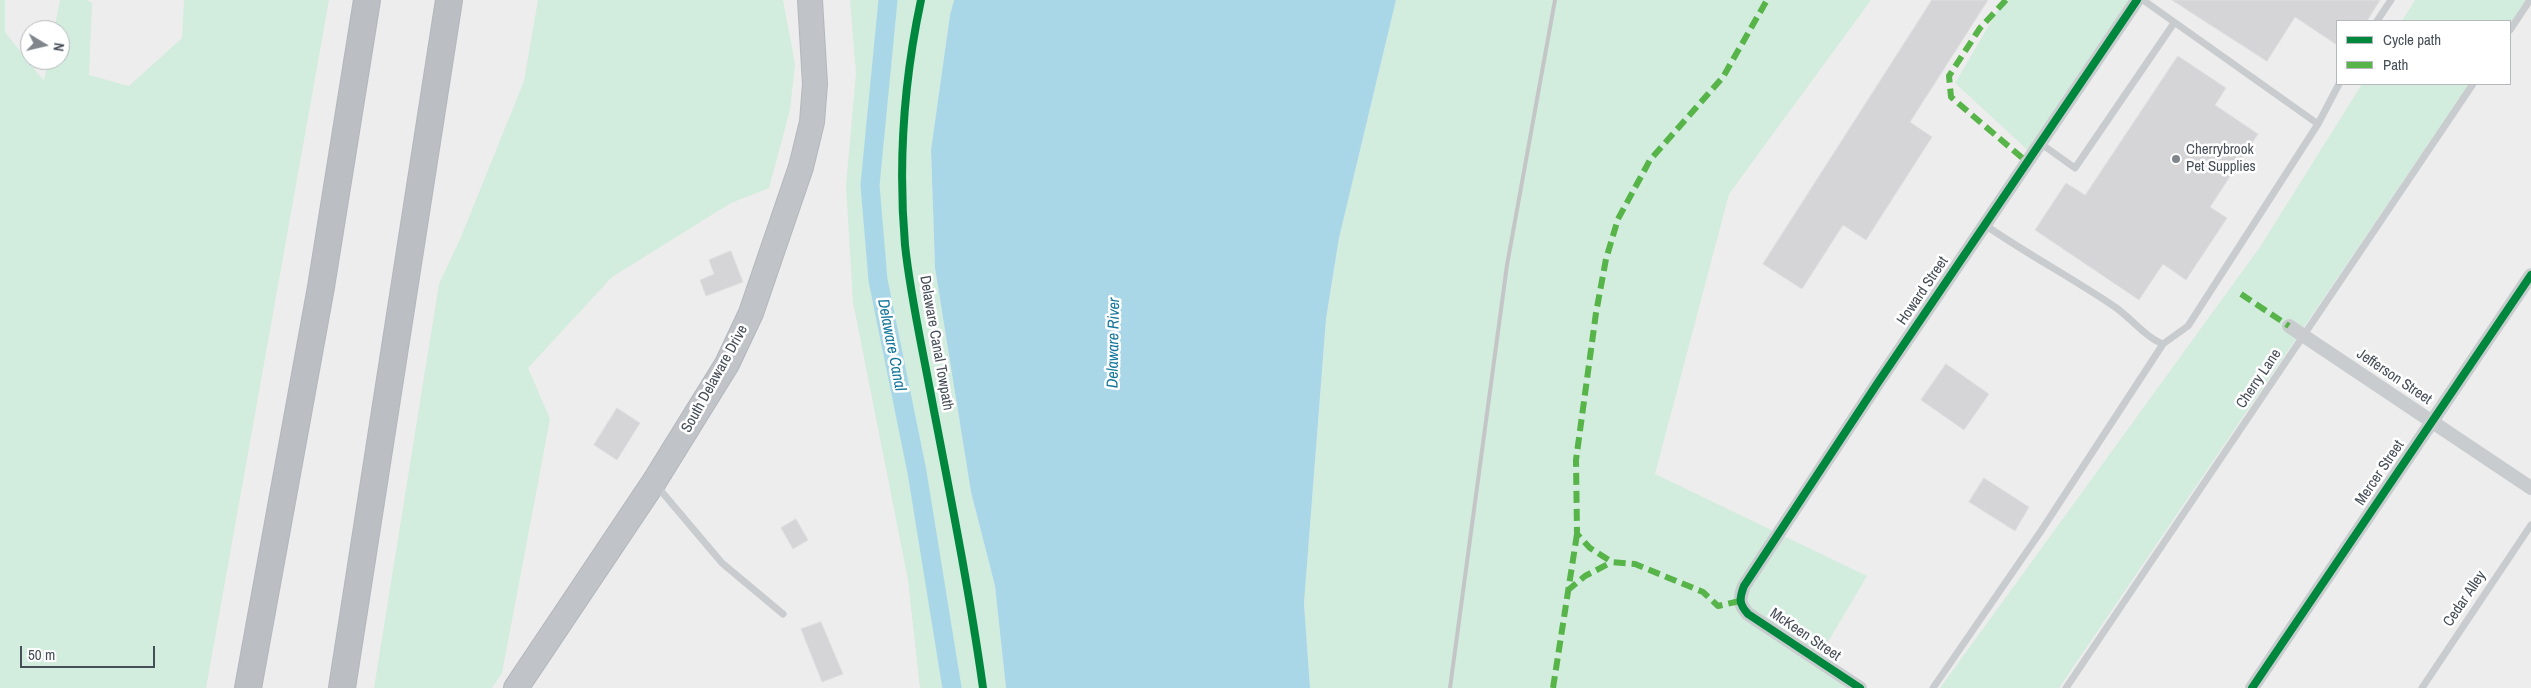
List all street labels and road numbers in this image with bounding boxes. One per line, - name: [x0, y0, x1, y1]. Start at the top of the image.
- street label: Howard Street: [1894, 253, 1952, 329]
- street label: Delaware Canal Towpath: [915, 274, 957, 412]
- street label: South Delaware Drive: [678, 322, 752, 436]
- street label: Jefferson Street: [2353, 345, 2435, 409]
- street label: Cherry Lane: [2233, 346, 2285, 412]
- street label: Mercer Street: [2352, 437, 2408, 509]
- street label: Cedar Alley: [2440, 568, 2490, 630]
- street label: McKeen Street: [1766, 605, 1844, 665]

